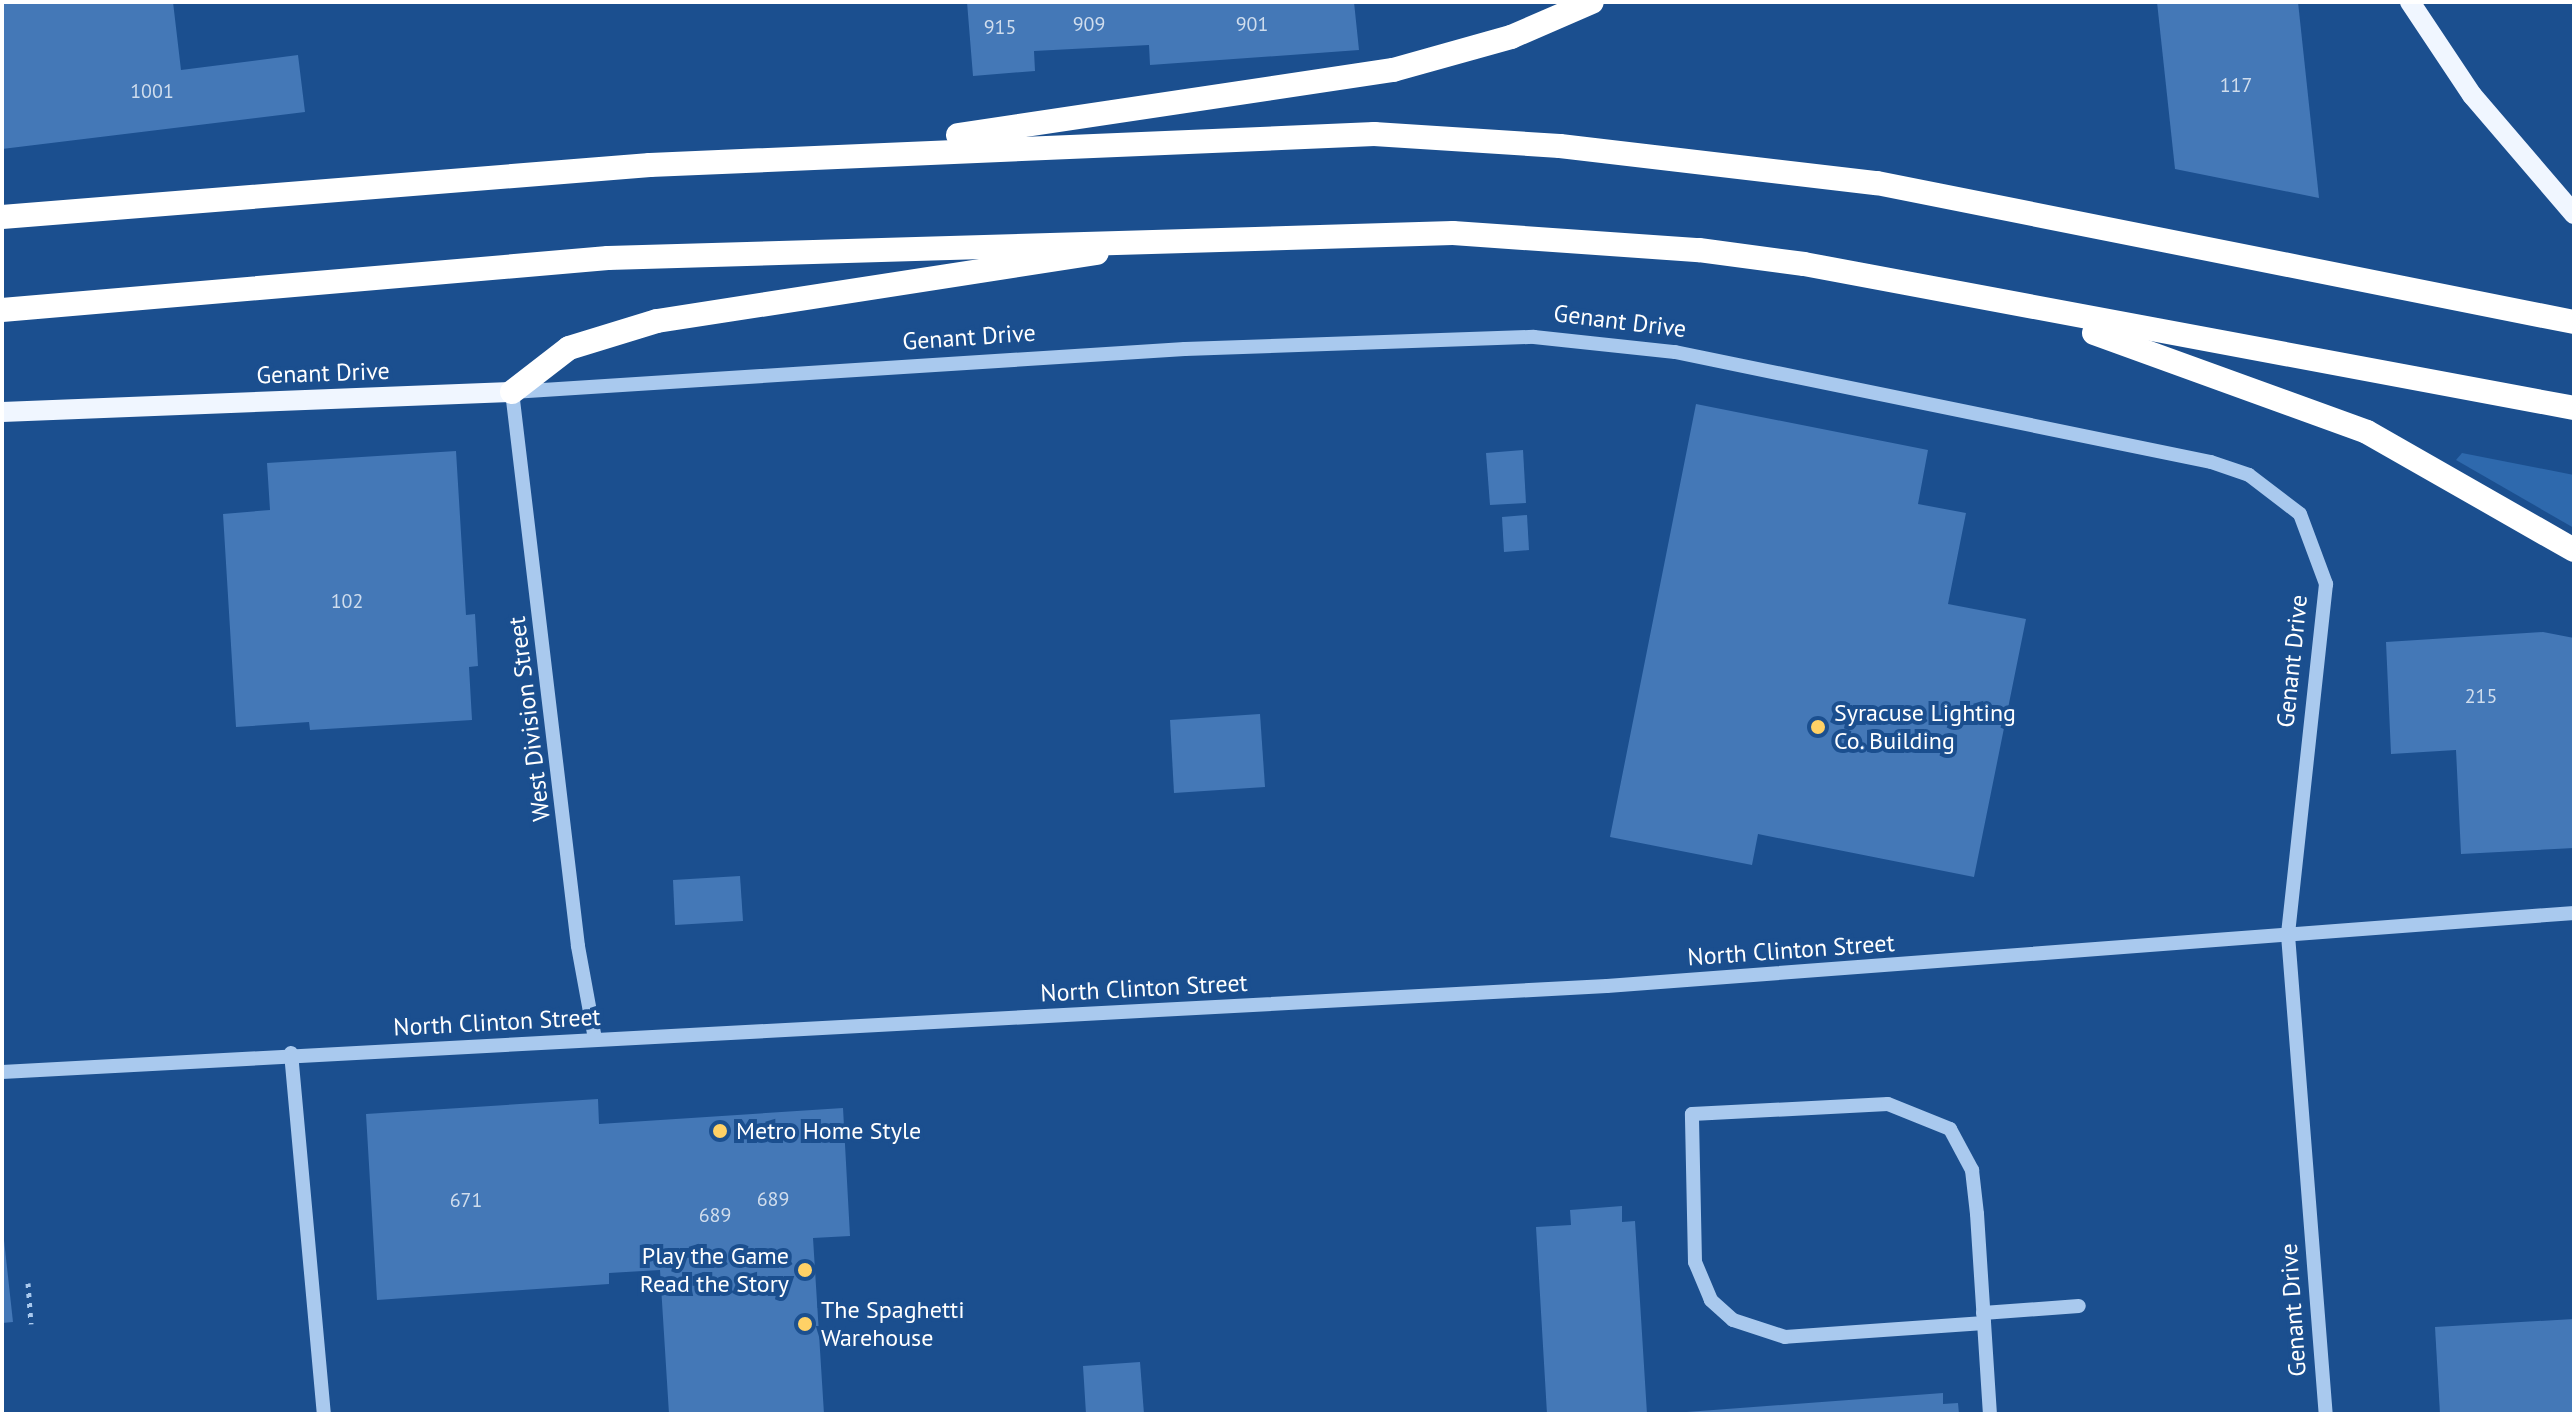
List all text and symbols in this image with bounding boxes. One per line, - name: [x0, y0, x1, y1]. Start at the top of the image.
- house number: 909: [1073, 12, 1105, 36]
- house number: 901: [1236, 12, 1268, 36]
- house number: 915: [984, 15, 1016, 39]
- house number: 117: [2220, 73, 2252, 97]
- house number: 1001: [130, 79, 174, 103]
- street label: Genant Drive: [1552, 299, 1688, 343]
- street label: Genant Drive: [901, 318, 1037, 356]
- street label: Genant Drive: [256, 356, 390, 390]
- house number: 102: [331, 589, 363, 613]
- street label: Genant Drive: [2271, 593, 2313, 729]
- street label: West Division Street: [502, 615, 556, 823]
- house number: 215: [2465, 684, 2497, 708]
- place label: Syracuse Lighting Co. Building: [1834, 699, 2016, 755]
- marker: Syracuse Lighting Co. Building: [1809, 718, 1827, 736]
- street label: North Clinton Street: [1687, 928, 1895, 972]
- street label: North Clinton Street: [1040, 968, 1248, 1008]
- street label: North Clinton Street: [393, 1002, 601, 1042]
- place label: Metro Home Style: [736, 1117, 921, 1145]
- marker: Metro Home Style: [711, 1122, 729, 1140]
- house number: 689: [757, 1187, 789, 1211]
- house number: 671: [450, 1188, 482, 1212]
- house number: 689: [699, 1203, 731, 1227]
- place label: Play the Game Read the Story: [640, 1242, 789, 1298]
- street label: Genant Drive: [2274, 1242, 2312, 1378]
- marker: Play the Game Read the Story: [796, 1261, 814, 1279]
- place label: The Spaghetti Warehouse: [821, 1296, 965, 1352]
- marker: The Spaghetti Warehouse: [796, 1315, 814, 1333]

